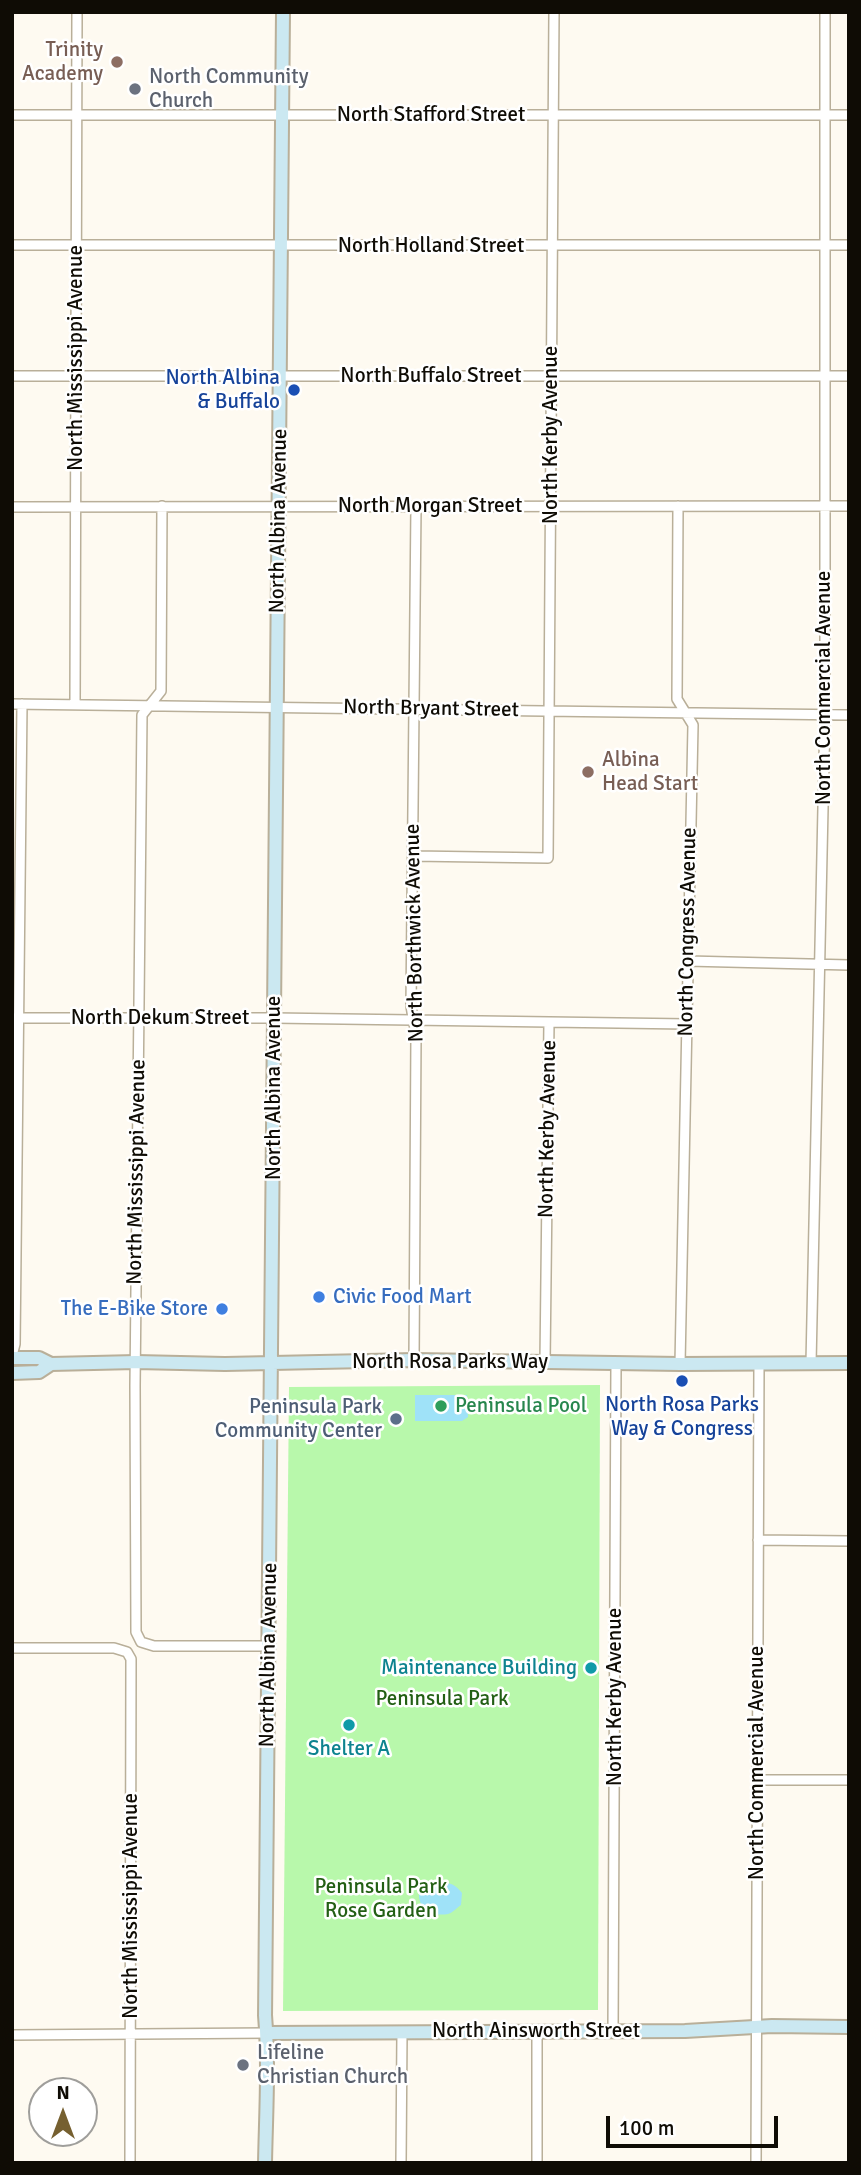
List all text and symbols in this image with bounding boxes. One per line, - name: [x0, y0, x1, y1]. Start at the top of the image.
- place label: Trinity Academy: [22, 37, 103, 87]
- marker: Trinity Academy: [109, 54, 125, 70]
- place label: North Community Church: [149, 64, 308, 114]
- marker: North Community Church: [127, 81, 143, 97]
- street label: North Stafford Street: [337, 102, 525, 128]
- street label: North Holland Street: [338, 233, 524, 259]
- street label: North Mississippi Avenue: [63, 245, 89, 471]
- street label: North Kerby Avenue: [538, 346, 564, 524]
- street label: North Buffalo Street: [340, 363, 522, 389]
- place label: North Albina & Buffalo: [166, 365, 280, 415]
- marker: North Albina & Buffalo: [286, 382, 302, 398]
- street label: North Albina Avenue: [265, 428, 293, 614]
- street label: North Morgan Street: [338, 493, 522, 519]
- street label: North Commercial Avenue: [811, 571, 837, 805]
- street label: North Bryant Street: [343, 695, 519, 723]
- place label: Albina Head Start: [602, 747, 698, 797]
- marker: Albina Head Start: [580, 764, 596, 780]
- street label: North Borthwick Avenue: [400, 823, 430, 1043]
- street label: North Congress Avenue: [674, 827, 702, 1037]
- street label: North Albina Avenue: [261, 996, 287, 1180]
- street label: North Dekum Street: [71, 1005, 249, 1031]
- street label: North Kerby Avenue: [534, 1040, 562, 1218]
- street label: North Mississippi Avenue: [122, 1059, 152, 1285]
- place label: Civic Food Mart: [333, 1284, 472, 1310]
- marker: Civic Food Mart: [311, 1289, 327, 1305]
- place label: The E-Bike Store: [61, 1296, 208, 1322]
- marker: The E-Bike Store: [214, 1301, 230, 1317]
- street label: North Rosa Parks Way: [352, 1349, 548, 1375]
- marker: North Rosa Parks Way & Congress: [674, 1373, 690, 1389]
- place label: North Rosa Parks Way & Congress: [605, 1392, 759, 1442]
- place label: Peninsula Pool: [455, 1393, 587, 1419]
- place label: Peninsula Park Community Center: [215, 1394, 382, 1444]
- marker: Peninsula Pool: [433, 1398, 449, 1414]
- marker: Peninsula Park Community Center: [388, 1411, 404, 1427]
- street label: North Albina Avenue: [255, 1562, 283, 1748]
- street label: North Kerby Avenue: [602, 1608, 628, 1786]
- street label: North Commercial Avenue: [744, 1646, 770, 1880]
- place label: Maintenance Building: [381, 1655, 577, 1681]
- marker: Maintenance Building: [583, 1660, 599, 1676]
- park label: Peninsula Park: [376, 1686, 508, 1712]
- marker: Shelter A: [341, 1717, 357, 1733]
- place label: Shelter A: [308, 1736, 390, 1762]
- street label: North Mississippi Avenue: [118, 1793, 144, 2019]
- park label: Peninsula Park Rose Garden: [315, 1874, 447, 1924]
- street label: North Ainsworth Street: [432, 2018, 640, 2044]
- place label: Lifeline Christian Church: [257, 2040, 408, 2090]
- marker: Lifeline Christian Church: [235, 2057, 251, 2073]
- north arrow: [28, 2077, 98, 2147]
- text: N: [56, 2081, 70, 2105]
- scale bar: [609, 2102, 780, 2146]
- text: 100 m: [619, 2115, 674, 2141]

